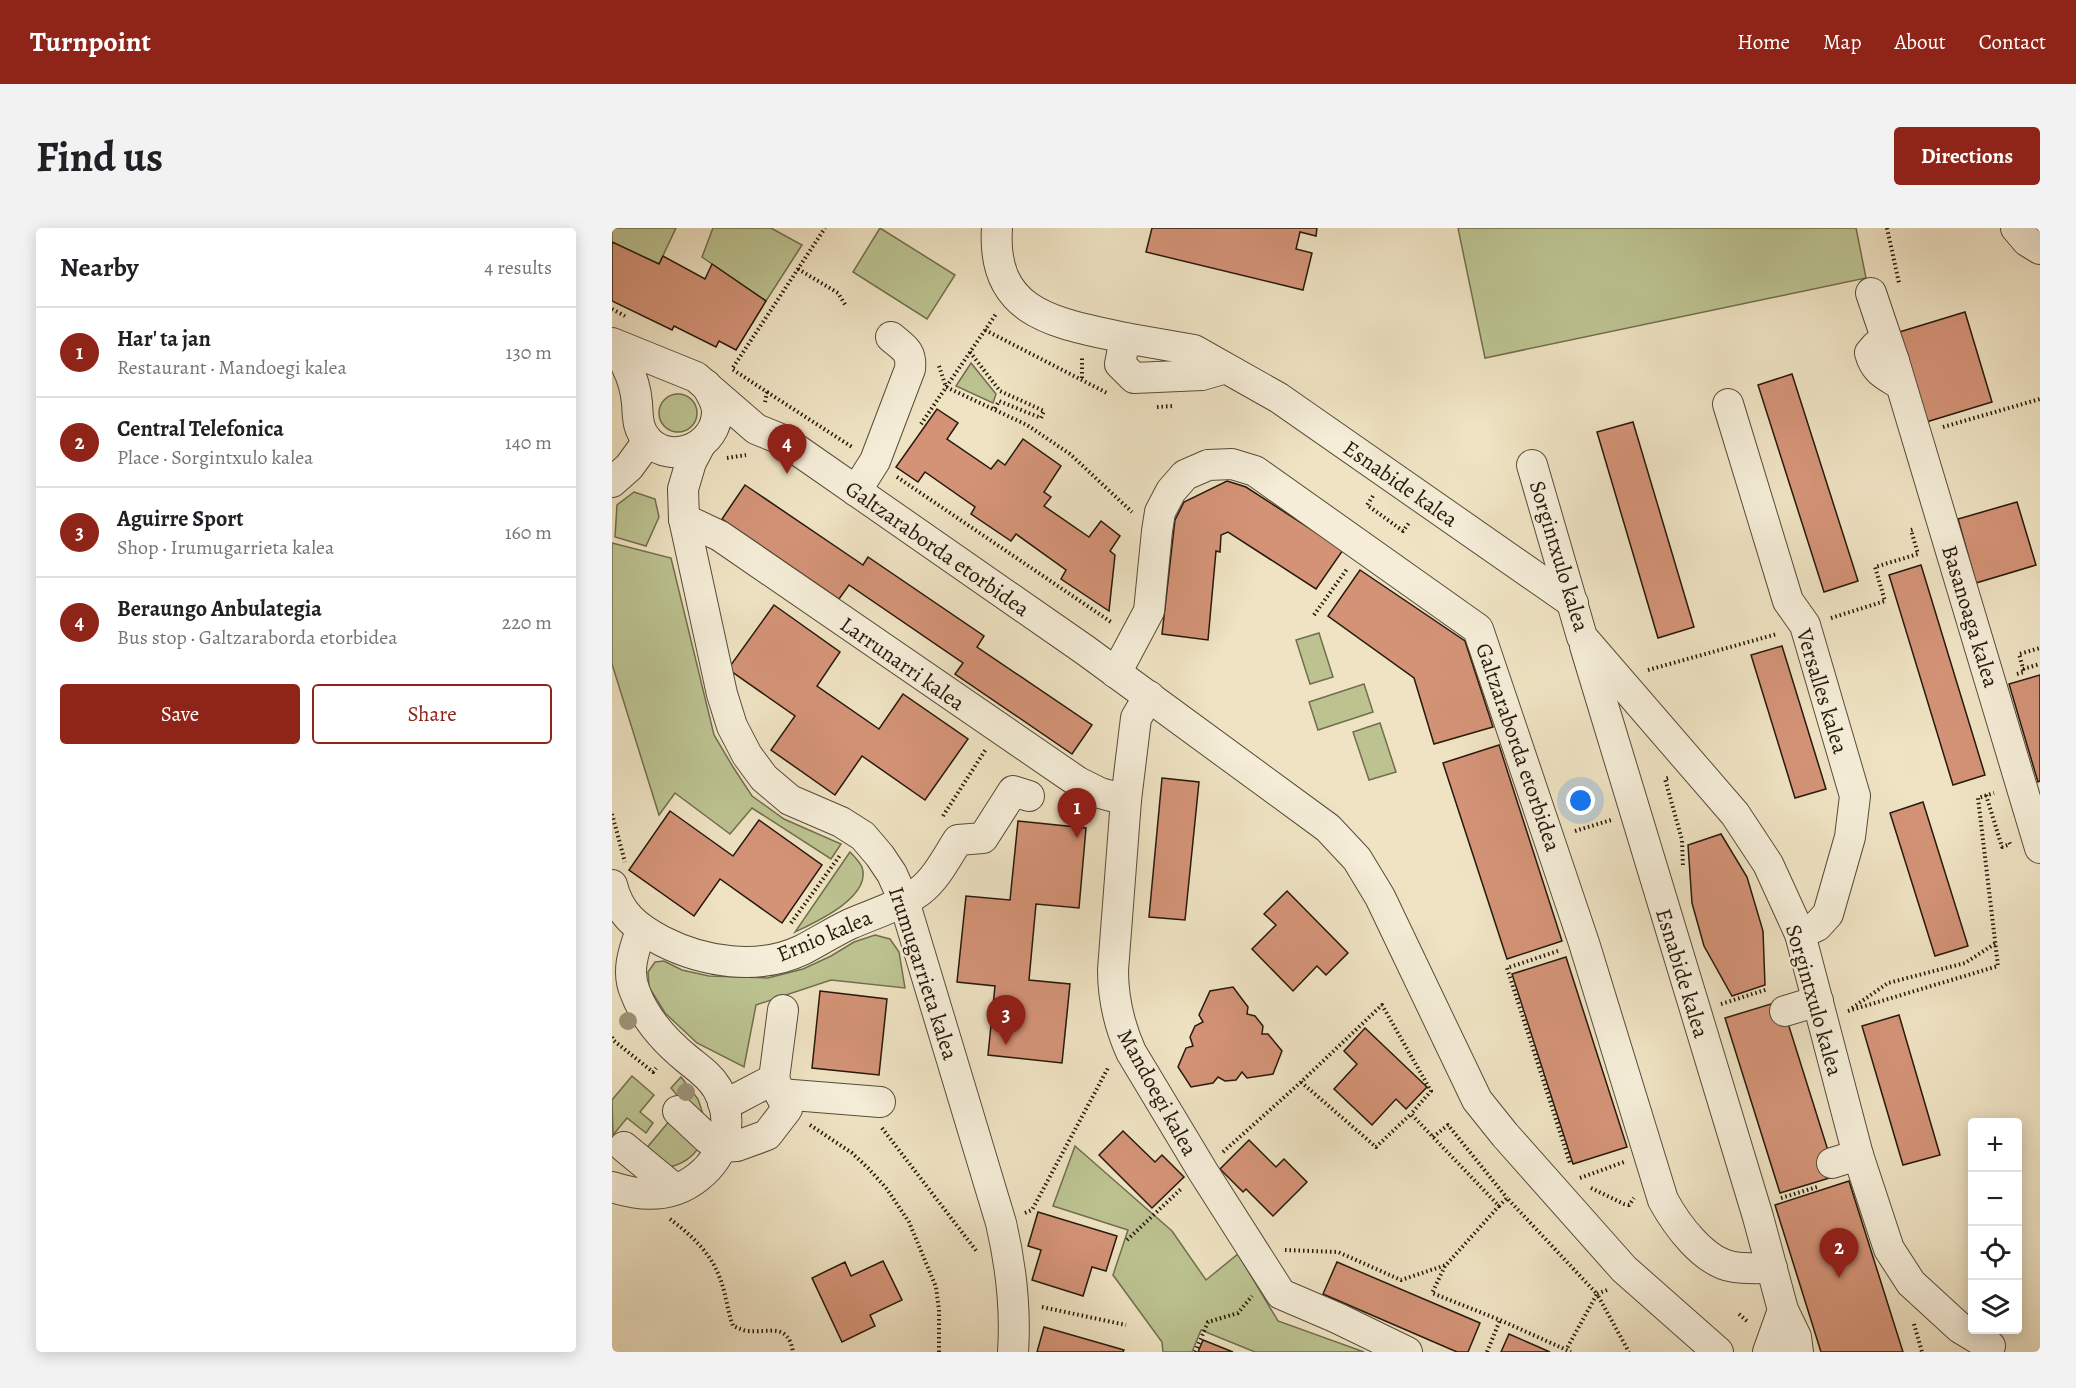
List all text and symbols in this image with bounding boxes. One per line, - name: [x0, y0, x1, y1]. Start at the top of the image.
- text: Turnpoint: [30, 23, 151, 61]
- text: Home: [1737, 28, 1790, 56]
- text: Map: [1823, 28, 1861, 56]
- text: About: [1894, 28, 1946, 56]
- text: Contact: [1979, 28, 2046, 56]
- button: Directions: [1894, 127, 2040, 185]
- text: Find us: [36, 128, 163, 185]
- text: Nearby: [60, 250, 139, 285]
- text: 4 results: [484, 254, 552, 281]
- text: Har' ta jan: [117, 324, 211, 354]
- text: 1: [76, 339, 83, 366]
- text: 130 m: [506, 339, 552, 366]
- text: Restaurant · Mandoegi kalea: [117, 354, 347, 381]
- text: Central Telefonica: [117, 414, 284, 444]
- pin: 4: [768, 424, 807, 474]
- text: 2: [75, 429, 84, 456]
- text: 140 m: [505, 429, 552, 456]
- street label: Esnabide kalea: [1337, 433, 1464, 535]
- text: Place · Sorgintxulo kalea: [117, 444, 313, 471]
- street label: Galtzaraborda etorbidea: [839, 474, 1036, 624]
- street label: Sorgintxulo kalea: [1522, 477, 1596, 636]
- text: Aguirre Sport: [117, 504, 244, 534]
- text: 3: [75, 519, 84, 546]
- text: 160 m: [505, 519, 552, 546]
- text: Shop · Irumugarrieta kalea: [117, 534, 334, 561]
- street label: Basanoaga kalea: [1934, 541, 2006, 692]
- text: Beraungo Anbulategia: [117, 594, 322, 624]
- text: 4: [75, 609, 84, 636]
- text: 220 m: [502, 609, 552, 636]
- street label: Larrunarri kalea: [834, 610, 971, 718]
- text: Bus stop · Galtzaraborda etorbidea: [117, 624, 398, 651]
- street label: Versalles kalea: [1789, 624, 1855, 758]
- street label: Galtzaraborda etorbidea: [1468, 639, 1568, 856]
- button: Save: [60, 684, 300, 744]
- button: Share: [312, 684, 552, 744]
- your location: [1566, 786, 1595, 815]
- pin: 1: [1058, 788, 1096, 838]
- street label: Irumugarrieta kalea: [881, 883, 965, 1064]
- street label: Ernio kalea: [772, 902, 877, 969]
- street label: Esnabide kalea: [1648, 905, 1716, 1042]
- street label: Sorgintxulo kalea: [1778, 921, 1850, 1080]
- pin: 3: [986, 996, 1026, 1045]
- street label: Mandoegi kalea: [1110, 1024, 1205, 1162]
- map controls: [1968, 1118, 2022, 1334]
- button: +: [1968, 1118, 2022, 1172]
- button: −: [1968, 1172, 2022, 1226]
- button: locate: [1968, 1226, 2022, 1280]
- pin: 2: [1820, 1228, 1858, 1278]
- button: layers: [1968, 1280, 2022, 1334]

